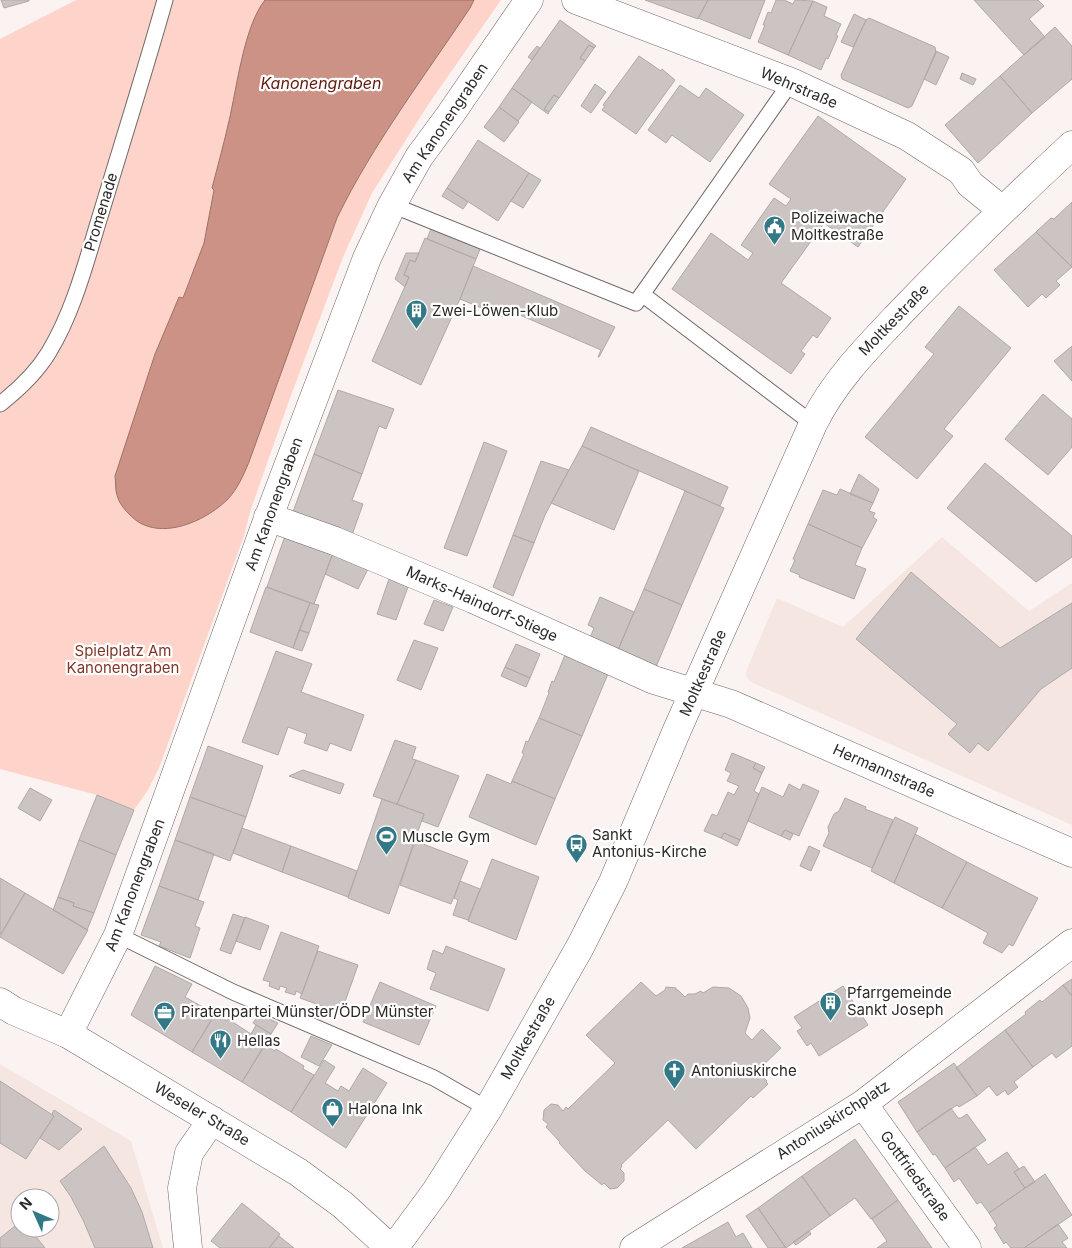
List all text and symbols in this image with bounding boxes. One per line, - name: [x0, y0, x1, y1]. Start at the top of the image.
- street label: Am Kanonengraben: [397, 59, 492, 186]
- street label: Wehrstraße: [758, 63, 841, 112]
- water label: Kanonengraben: [260, 73, 382, 93]
- street label: Promenade: [80, 170, 121, 253]
- place label: Polizeiwache Moltkestraße: [791, 208, 884, 244]
- public building icon: Polizeiwache Moltkestraße: [763, 215, 787, 246]
- street label: Moltkestraße: [855, 280, 933, 360]
- building icon: Zwei-Löwen-Klub: [404, 299, 428, 330]
- place label: Zwei-Löwen-Klub: [432, 301, 558, 320]
- street label: Am Kanonengraben: [241, 435, 307, 573]
- street label: Marks-Haindorf-Stiege: [403, 562, 561, 646]
- street label: Moltkestraße: [675, 627, 730, 719]
- park label: Spielplatz Am Kanonengraben: [67, 641, 179, 677]
- street label: Hermannstraße: [830, 740, 938, 802]
- street label: Am Kanonengraben: [100, 816, 169, 954]
- sports icon: Muscle Gym: [374, 825, 398, 856]
- place label: Sankt Antonius-Kirche: [592, 825, 707, 861]
- place label: Muscle Gym: [402, 827, 490, 846]
- bus stop icon: Sankt Antonius-Kirche: [564, 832, 588, 863]
- place label: Pfarrgemeinde Sankt Joseph: [847, 983, 952, 1019]
- building icon: Pfarrgemeinde Sankt Joseph: [819, 990, 843, 1021]
- street label: Moltkestraße: [496, 993, 559, 1083]
- office icon: Piratenpartei Münster/ÖDP Münster: [153, 1000, 177, 1031]
- place label: Piratenpartei Münster/ÖDP Münster: [181, 1002, 434, 1021]
- restaurant icon: Hellas: [209, 1029, 233, 1060]
- place label: Hellas: [237, 1031, 281, 1050]
- church icon: Antoniuskirche: [663, 1059, 687, 1090]
- place label: Antoniuskirche: [691, 1061, 797, 1080]
- street label: Antoniuskirchplatz: [772, 1076, 893, 1163]
- street label: Weseler Straße: [151, 1078, 254, 1150]
- shop icon: Halona Ink: [320, 1097, 344, 1128]
- place label: Halona Ink: [348, 1099, 424, 1118]
- street label: Gottfriedstraße: [876, 1127, 955, 1225]
- north arrow: [10, 1188, 60, 1238]
- text: N: [16, 1194, 35, 1213]

